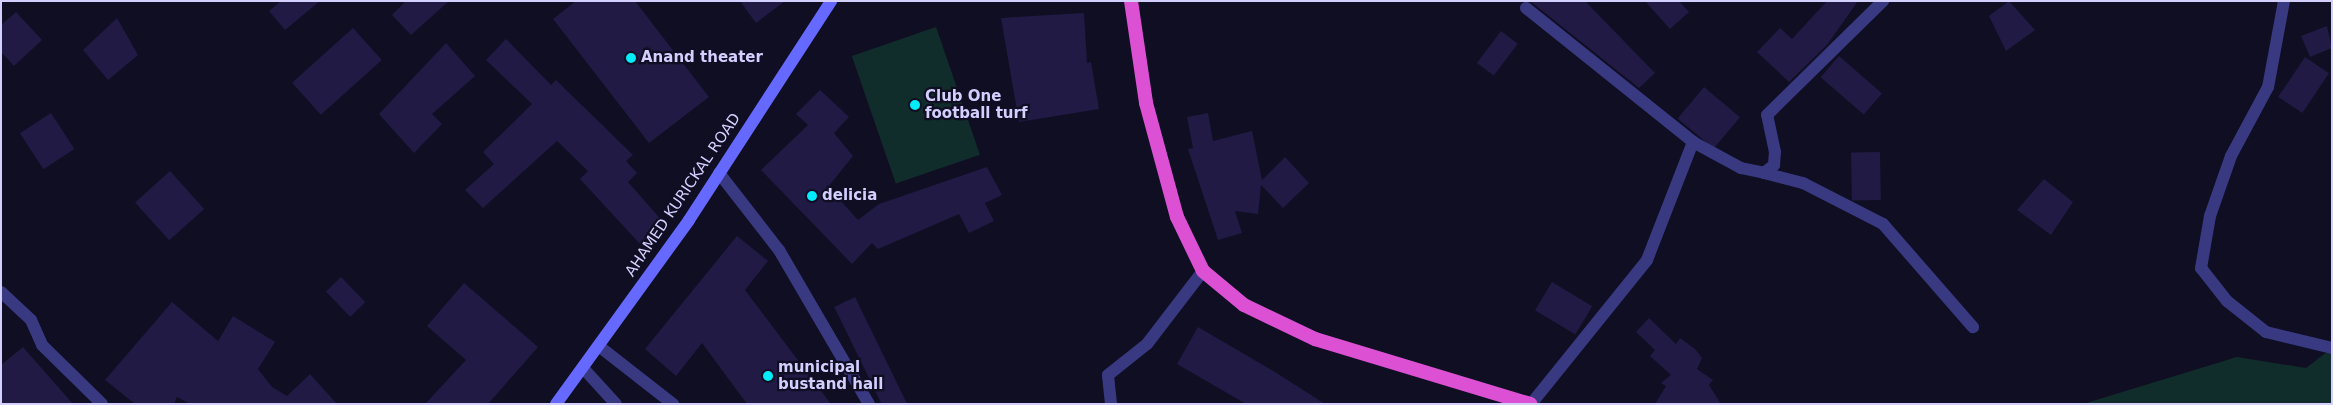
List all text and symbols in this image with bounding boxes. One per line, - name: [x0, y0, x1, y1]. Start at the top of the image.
- place label: Anand theater: [641, 49, 763, 67]
- marker: Anand theater: [625, 52, 637, 64]
- place label: Club One football turf: [925, 87, 1027, 122]
- marker: Club One football turf: [909, 99, 921, 111]
- street label: AHAMED KURICKAL ROAD: [622, 110, 744, 280]
- place label: delicia: [822, 187, 877, 205]
- marker: delicia: [806, 190, 818, 202]
- place label: municipal bustand hall: [778, 358, 883, 393]
- marker: municipal bustand hall: [762, 370, 774, 382]

